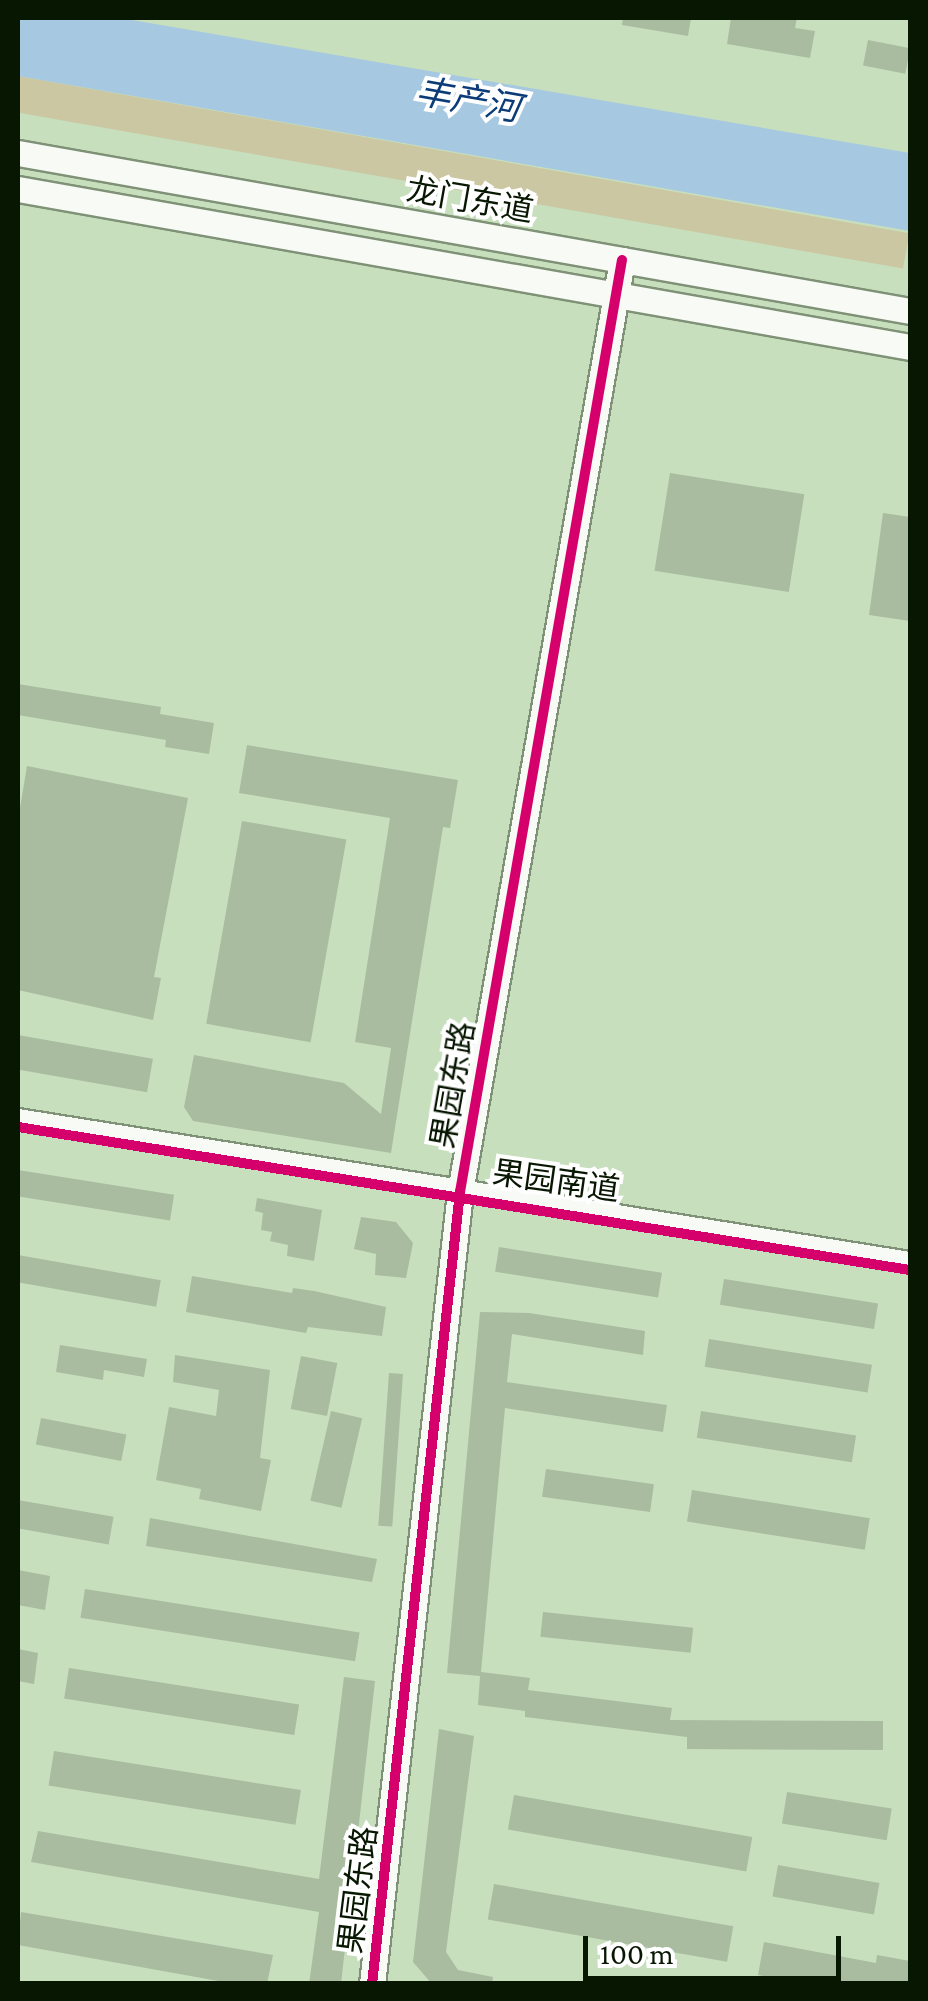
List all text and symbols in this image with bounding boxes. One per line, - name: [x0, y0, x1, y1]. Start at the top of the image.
- water label: 丰产河: [413, 71, 523, 131]
- street label: 龙门东道: [404, 170, 536, 230]
- street label: 果园东路: [423, 1019, 483, 1151]
- street label: 果园南道: [490, 1153, 622, 1209]
- street label: 果园东路: [331, 1824, 385, 1956]
- scale bar: [588, 1916, 846, 1978]
- text: 100 m: [600, 1937, 674, 1970]

